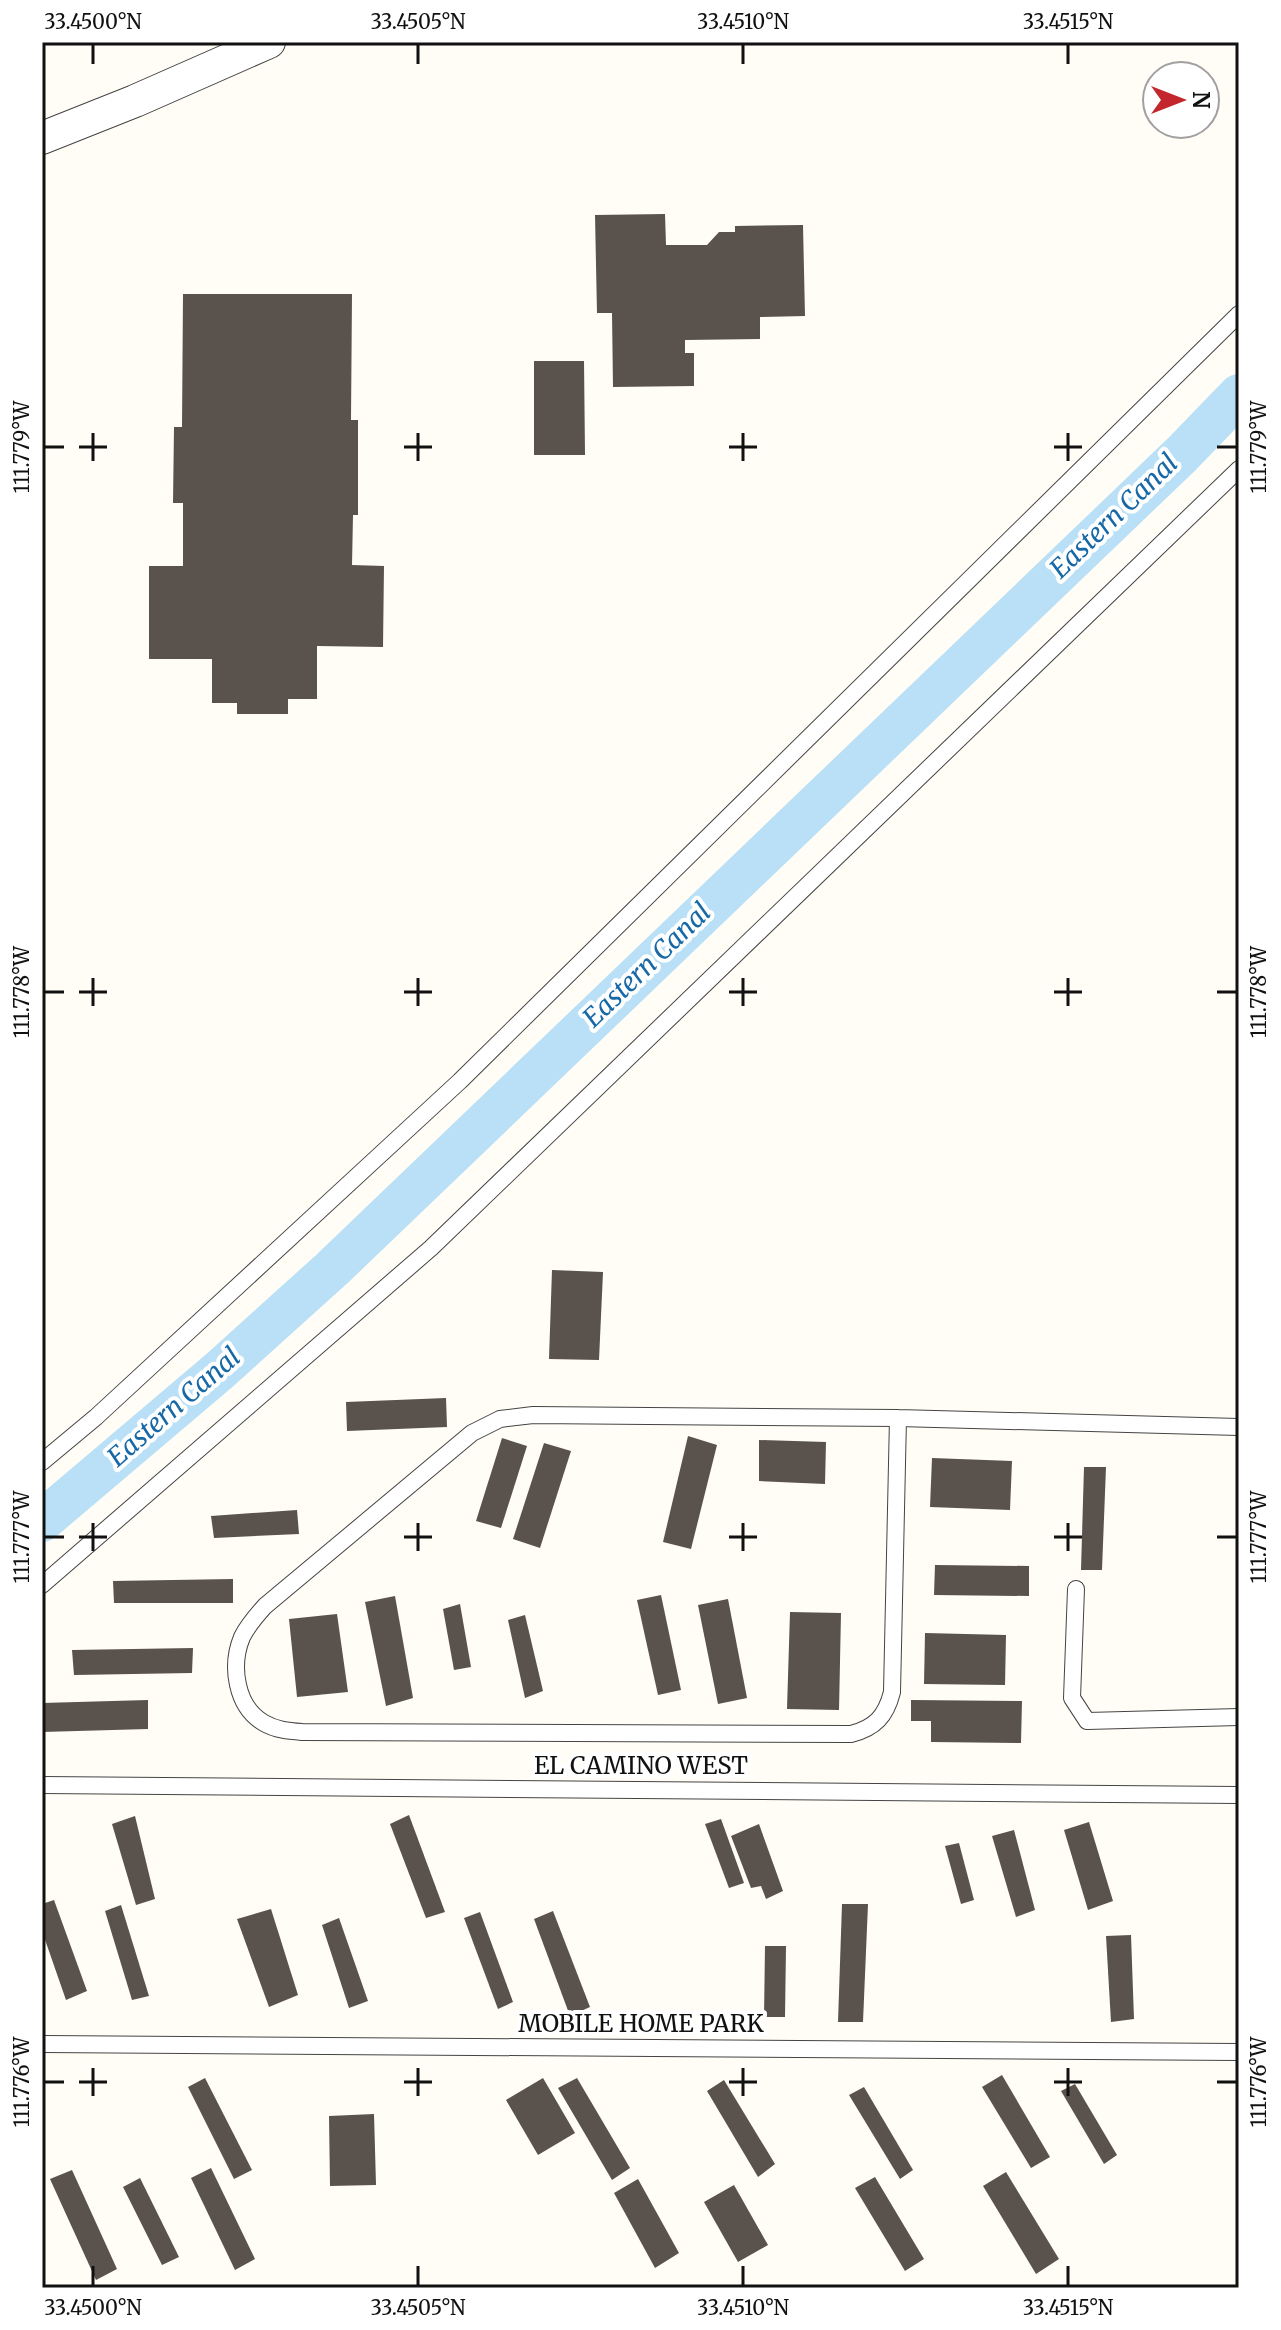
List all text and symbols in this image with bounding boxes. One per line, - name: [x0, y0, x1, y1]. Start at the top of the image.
- text: 33.4500°N: [44, 9, 142, 34]
- text: 33.4505°N: [370, 9, 466, 34]
- text: 33.4510°N: [697, 9, 789, 34]
- text: 33.4515°N: [1023, 9, 1114, 34]
- north arrow: [1141, 60, 1221, 140]
- text: N: [1187, 91, 1215, 109]
- text: 111.779°W: [9, 400, 34, 493]
- text: 111.779°W: [1246, 400, 1271, 493]
- water label: Eastern Canal: [1043, 446, 1185, 585]
- water label: Eastern Canal: [576, 895, 718, 1034]
- text: 111.778°W: [9, 945, 34, 1038]
- text: 111.778°W: [1246, 945, 1271, 1038]
- water label: Eastern Canal: [101, 1340, 247, 1473]
- text: 111.777°W: [9, 1490, 34, 1583]
- text: 111.777°W: [1246, 1490, 1271, 1583]
- street label: EL CAMINO WEST: [534, 1750, 748, 1781]
- street label: MOBILE HOME PARK: [518, 2008, 764, 2039]
- text: 111.776°W: [9, 2036, 34, 2127]
- text: 111.776°W: [1246, 2036, 1271, 2127]
- text: 33.4500°N: [44, 2295, 142, 2320]
- text: 33.4505°N: [370, 2295, 466, 2320]
- text: 33.4510°N: [697, 2295, 789, 2320]
- text: 33.4515°N: [1023, 2295, 1114, 2320]

